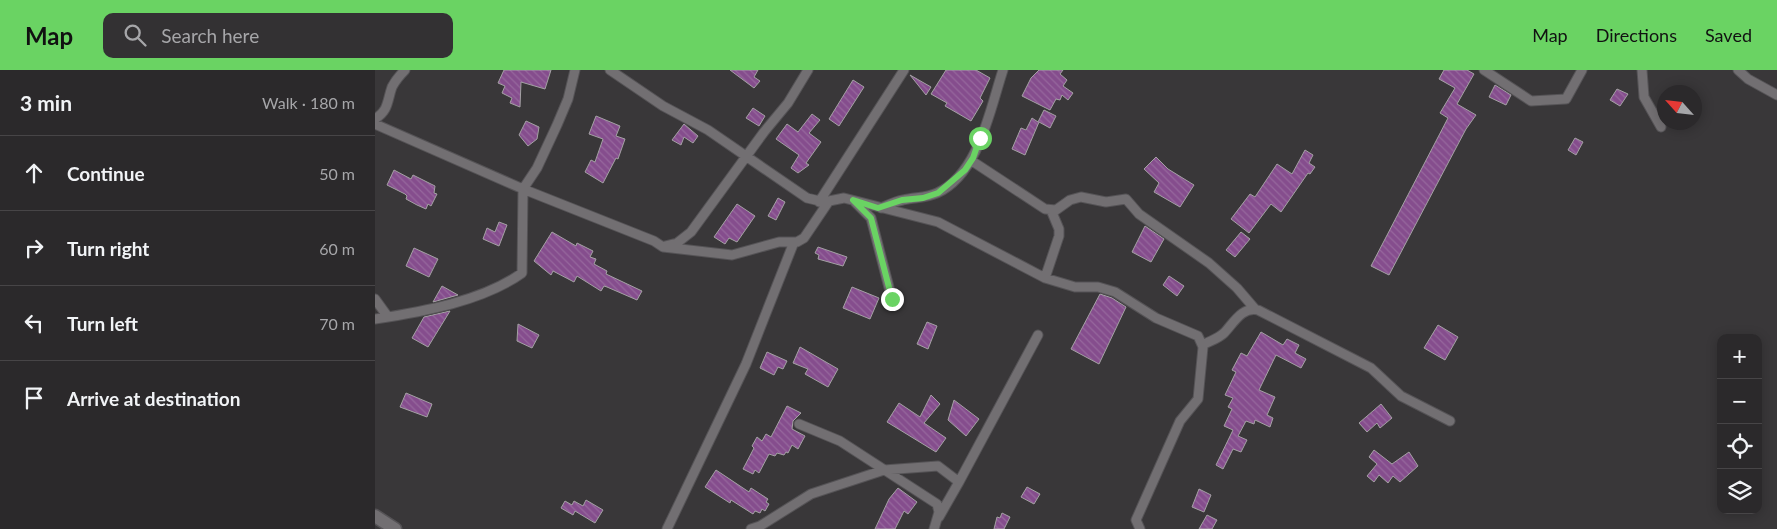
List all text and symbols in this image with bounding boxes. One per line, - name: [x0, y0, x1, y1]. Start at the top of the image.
- search box: [103, 13, 453, 58]
- text: Map: [25, 21, 73, 50]
- icon: search: [121, 21, 149, 49]
- text: Search here: [161, 24, 259, 47]
- text: Map: [1532, 24, 1568, 46]
- text: Directions: [1596, 24, 1677, 46]
- text: Saved: [1705, 24, 1752, 46]
- north arrow: [1657, 85, 1702, 130]
- text: 3 min: [20, 90, 72, 115]
- text: Walk · 180 m: [262, 93, 355, 112]
- route start: [969, 127, 992, 150]
- icon: ahead: [20, 159, 48, 187]
- text: Continue: [67, 162, 145, 185]
- text: 50 m: [319, 164, 355, 183]
- icon: right: [20, 234, 48, 262]
- text: Turn right: [67, 237, 149, 260]
- text: 60 m: [319, 239, 355, 258]
- route end: [881, 288, 904, 311]
- icon: left: [20, 309, 48, 337]
- text: Turn left: [67, 312, 138, 335]
- text: 70 m: [319, 314, 355, 333]
- map controls: [1717, 334, 1762, 514]
- button: +: [1717, 334, 1762, 379]
- button: −: [1717, 379, 1762, 424]
- icon: arrive: [20, 384, 48, 412]
- text: Arrive at destination: [67, 387, 240, 410]
- button: locate: [1717, 424, 1762, 469]
- button: layers: [1717, 469, 1762, 514]

